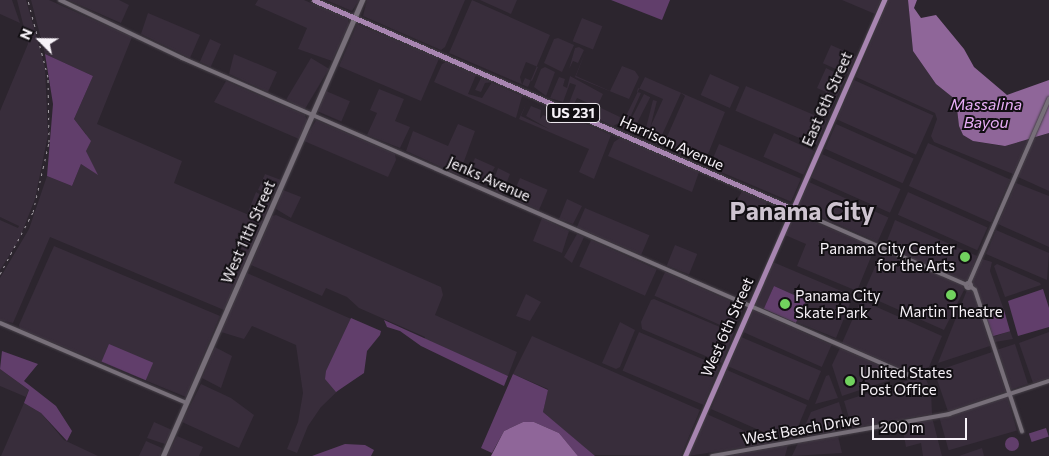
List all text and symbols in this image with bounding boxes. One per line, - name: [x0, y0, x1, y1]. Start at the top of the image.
- north arrow: [15, 15, 65, 65]
- text: N: [16, 26, 36, 42]
- street label: East 6th Street: [798, 49, 856, 149]
- water label: Massalina Bayou: [950, 94, 1022, 132]
- road number: US 231: [546, 102, 600, 125]
- street label: Harrison Avenue: [617, 112, 727, 174]
- street label: Jenks Avenue: [445, 153, 533, 205]
- street label: West 11th Street: [217, 178, 279, 286]
- district label: Panama City: [729, 195, 875, 225]
- place label: Panama City Center for the Arts: [820, 239, 955, 274]
- marker: Panama City Center for the Arts: [959, 251, 971, 263]
- street label: West 6th Street: [697, 274, 757, 380]
- place label: Panama City Skate Park: [795, 286, 881, 321]
- marker: Martin Theatre: [945, 289, 957, 301]
- marker: Panama City Skate Park: [779, 298, 791, 310]
- place label: Martin Theatre: [899, 303, 1003, 321]
- place label: United States Post Office: [860, 363, 952, 398]
- marker: United States Post Office: [844, 375, 856, 387]
- scale bar: [874, 408, 969, 440]
- street label: West Beach Drive: [741, 410, 861, 448]
- text: 200 m: [880, 418, 924, 436]

